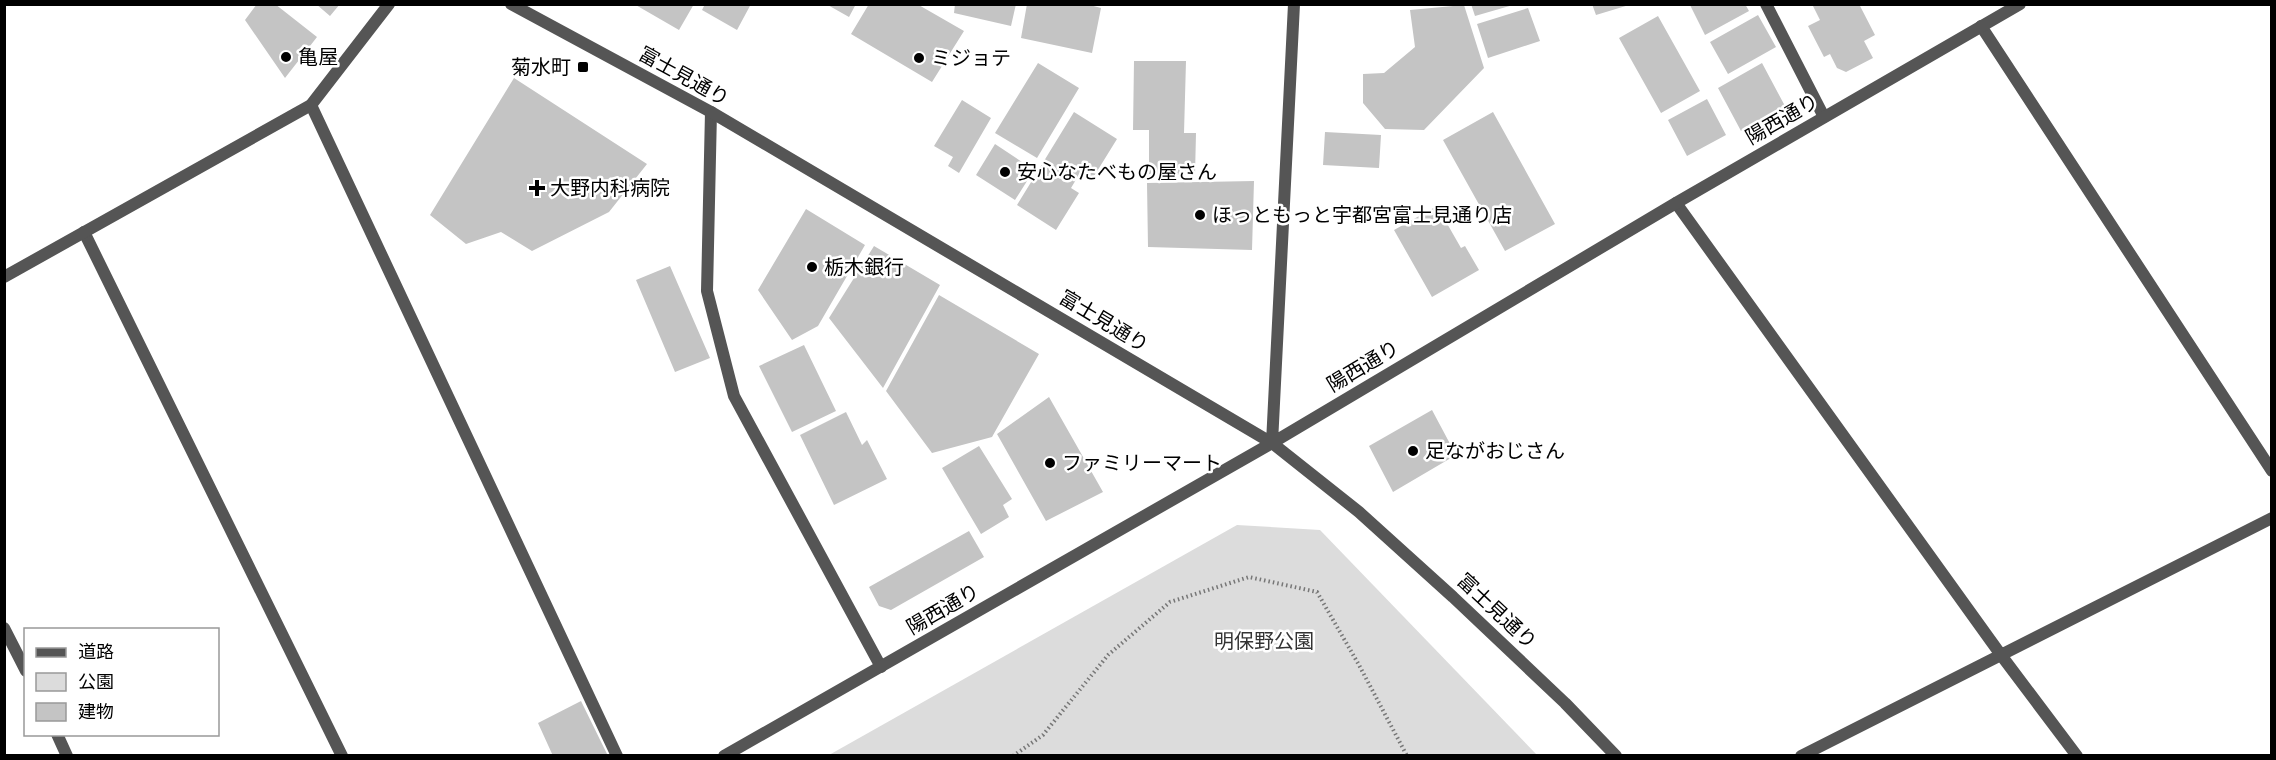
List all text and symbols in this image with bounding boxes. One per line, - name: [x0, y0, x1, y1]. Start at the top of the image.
- street label: 富士見通り: [635, 41, 734, 110]
- place label: 亀屋: [298, 45, 338, 68]
- place label: ミジョテ: [931, 46, 1011, 69]
- marker: 亀屋: [279, 50, 293, 64]
- marker: ミジョテ: [912, 51, 926, 65]
- place label: 菊水町: [511, 55, 571, 78]
- marker: 菊水町: [576, 60, 590, 74]
- street label: 陽西通り: [1741, 89, 1822, 149]
- place label: 安心なたべもの屋さん: [1017, 160, 1217, 183]
- marker: 安心なたべもの屋さん: [998, 165, 1012, 179]
- place label: 大野内科病院: [550, 176, 670, 199]
- marker: 大野内科病院: [528, 179, 546, 197]
- place label: ほっともっと宇都宮富士見通り店: [1212, 203, 1512, 226]
- marker: ほっともっと宇都宮富士見通り店: [1193, 208, 1207, 222]
- place label: 栃木銀行: [824, 255, 904, 278]
- marker: 栃木銀行: [805, 260, 819, 274]
- street label: 富士見通り: [1055, 285, 1153, 356]
- street label: 陽西通り: [1323, 335, 1403, 396]
- place label: 足ながおじさん: [1425, 439, 1565, 462]
- marker: 足ながおじさん: [1406, 444, 1420, 458]
- place label: ファミリーマート: [1062, 451, 1222, 474]
- marker: ファミリーマート: [1043, 456, 1057, 470]
- street label: 富士見通り: [1453, 568, 1542, 653]
- street label: 陽西通り: [902, 579, 983, 639]
- legend: [24, 628, 219, 736]
- park label: 明保野公園: [1214, 629, 1314, 652]
- text: 道路: [78, 641, 114, 662]
- text: 公園: [78, 671, 114, 692]
- text: 建物: [78, 701, 114, 722]

